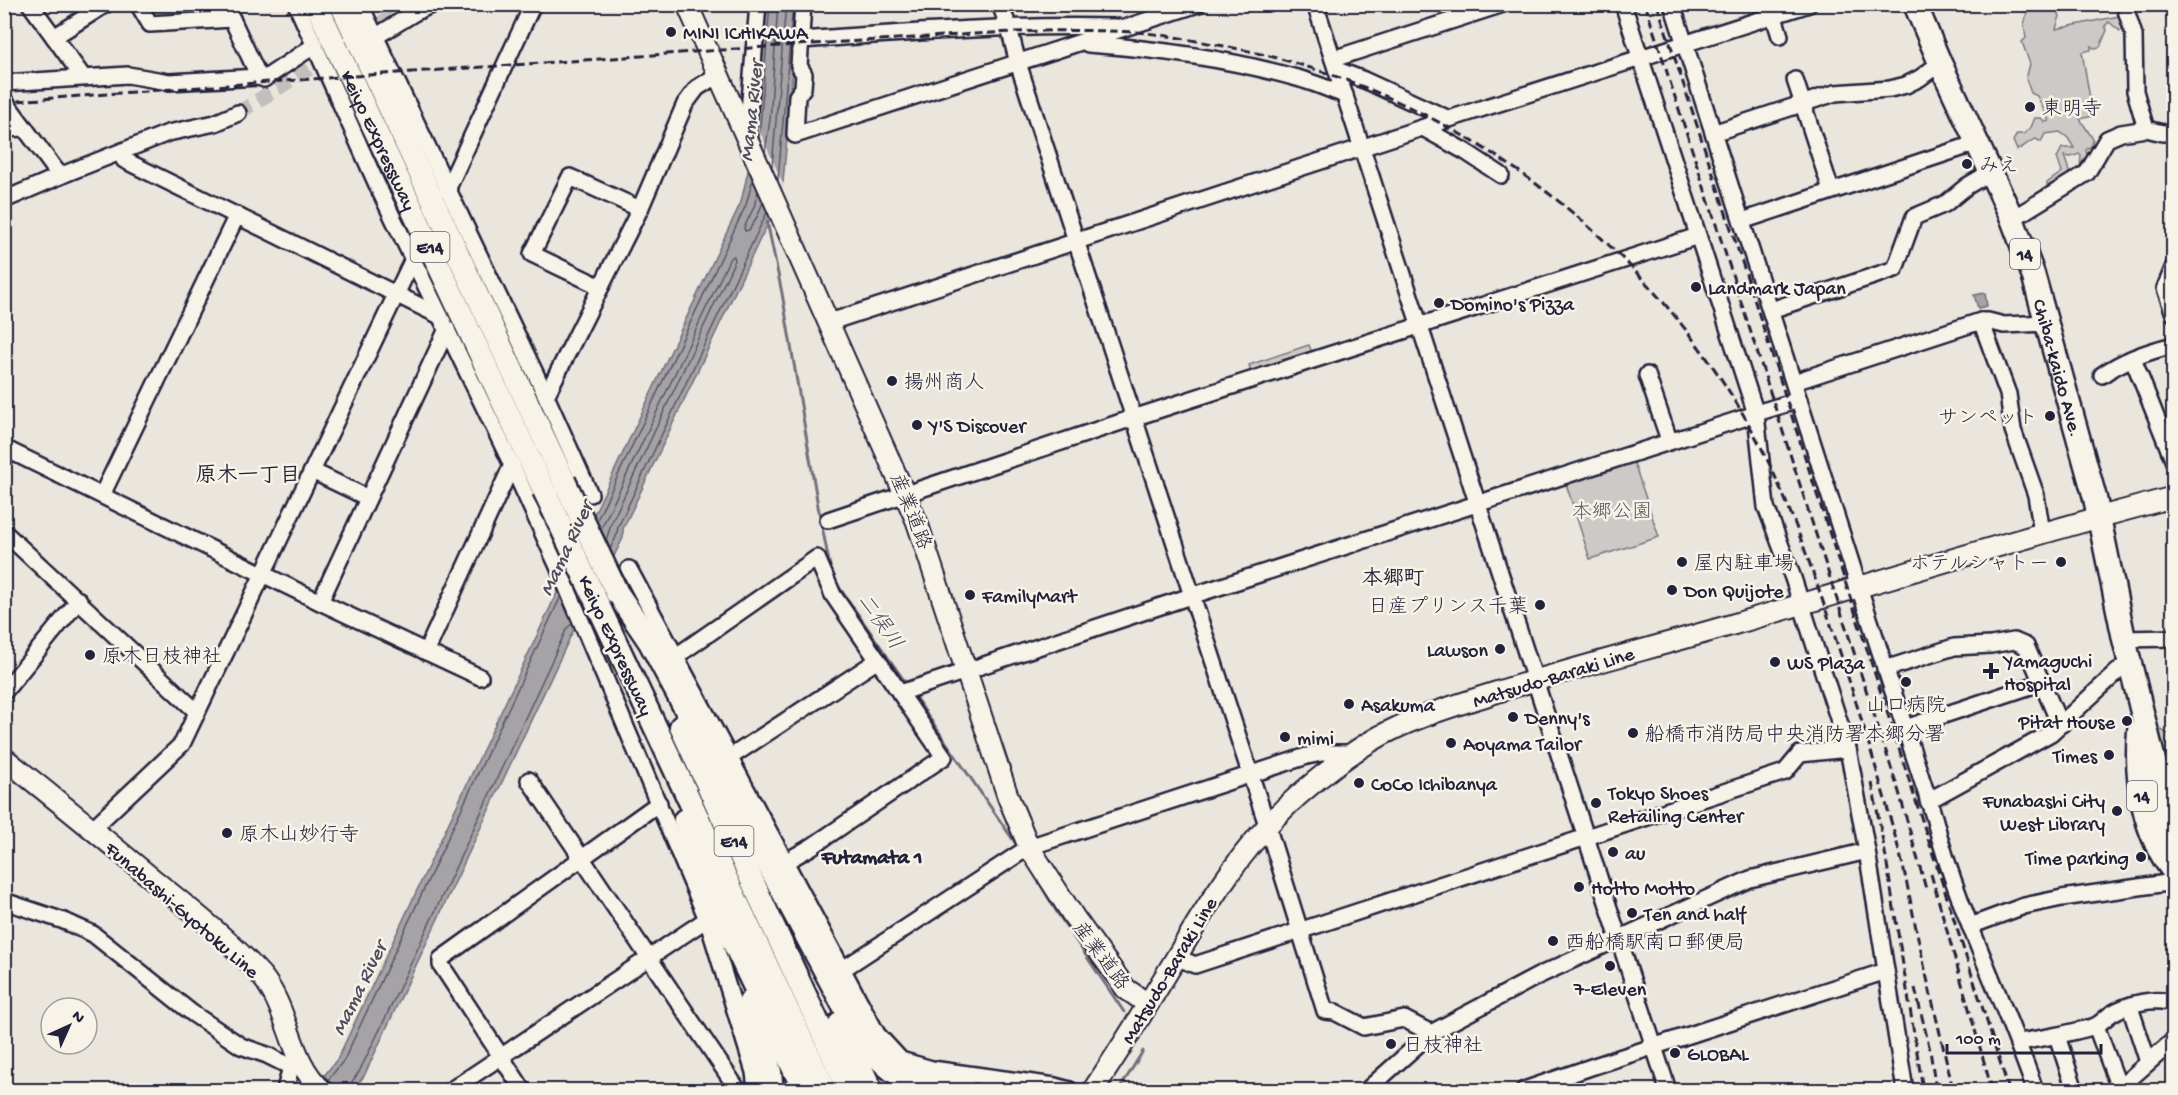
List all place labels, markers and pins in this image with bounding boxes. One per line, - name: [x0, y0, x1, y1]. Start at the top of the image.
- place label: MINI ICHIKAWA: [683, 24, 809, 47]
- marker: MINI ICHIKAWA: [664, 25, 678, 39]
- place label: 東明寺: [2042, 97, 2102, 122]
- marker: 東明寺: [2023, 100, 2037, 114]
- place label: みえ: [1979, 156, 2019, 179]
- marker: みえ: [1960, 157, 1974, 171]
- place label: Landmark Japan: [1708, 279, 1846, 302]
- marker: Landmark Japan: [1689, 280, 1703, 294]
- place label: Domino's Pizza: [1449, 295, 1575, 318]
- marker: Domino's Pizza: [1432, 296, 1446, 310]
- place label: 揚州商人: [904, 371, 984, 396]
- marker: 揚州商人: [885, 374, 899, 388]
- place label: サンペット: [1938, 408, 2038, 431]
- marker: サンペット: [2043, 409, 2057, 423]
- place label: Y'S Discover: [927, 417, 1027, 440]
- marker: Y'S Discover: [910, 418, 924, 432]
- place label: 屋内駐車場: [1694, 552, 1794, 577]
- place label: ホテルシャトー: [1910, 554, 2049, 577]
- marker: 屋内駐車場: [1675, 555, 1689, 569]
- marker: ホテルシャトー: [2054, 555, 2068, 569]
- place label: Don Quijote: [1682, 582, 1784, 605]
- marker: Don Quijote: [1665, 583, 1679, 597]
- place label: FamilyMart: [981, 587, 1078, 610]
- marker: FamilyMart: [963, 588, 977, 602]
- place label: 日産プリンス千葉: [1368, 595, 1528, 620]
- marker: 日産プリンス千葉: [1533, 598, 1547, 612]
- place label: Lawson: [1427, 641, 1488, 664]
- marker: Lawson: [1493, 642, 1507, 656]
- place label: 原木日枝神社: [102, 645, 222, 670]
- marker: 原木日枝神社: [83, 648, 97, 662]
- place label: Yamaguchi Hospital: [2002, 652, 2092, 698]
- place label: WS Plaza: [1787, 654, 1865, 677]
- marker: WS Plaza: [1768, 655, 1782, 669]
- marker: Yamaguchi Hospital: [1982, 662, 2000, 680]
- marker: 山口病院: [1899, 675, 1913, 689]
- place label: 山口病院: [1866, 695, 1946, 719]
- place label: Asakuma: [1361, 696, 1436, 719]
- marker: Asakuma: [1342, 697, 1356, 711]
- place label: Denny's: [1523, 709, 1590, 732]
- marker: Denny's: [1506, 710, 1520, 724]
- place label: Pitat House: [2018, 713, 2116, 736]
- marker: Pitat House: [2120, 714, 2134, 728]
- place label: 船橋市消防局中央消防署本郷分署: [1645, 723, 1945, 748]
- marker: 船橋市消防局中央消防署本郷分署: [1626, 726, 1640, 740]
- place label: mimi: [1297, 729, 1334, 752]
- marker: mimi: [1278, 730, 1292, 744]
- place label: Aoyama Tailor: [1463, 735, 1583, 758]
- marker: Aoyama Tailor: [1444, 736, 1458, 750]
- place label: Times: [2052, 747, 2098, 770]
- marker: Times: [2102, 748, 2116, 762]
- place label: CoCo Ichibanya: [1371, 775, 1498, 798]
- marker: CoCo Ichibanya: [1352, 776, 1366, 790]
- place label: Tokyo Shoes Retailing Center: [1607, 784, 1745, 830]
- place label: Funabashi City West Library: [1982, 792, 2105, 838]
- marker: Tokyo Shoes Retailing Center: [1589, 796, 1603, 810]
- marker: Funabashi City West Library: [2110, 804, 2124, 818]
- place label: 原木山妙行寺: [239, 823, 359, 848]
- marker: 原木山妙行寺: [220, 826, 234, 840]
- place label: au: [1625, 844, 1646, 867]
- marker: au: [1606, 845, 1620, 859]
- place label: Time parking: [2025, 849, 2129, 872]
- marker: Time parking: [2134, 850, 2148, 864]
- place label: Hotto Motto: [1591, 879, 1695, 902]
- marker: Hotto Motto: [1572, 880, 1586, 894]
- place label: Ten and half: [1643, 905, 1748, 928]
- marker: Ten and half: [1625, 906, 1639, 920]
- place label: 西船橋駅南口郵便局: [1565, 931, 1745, 956]
- marker: 西船橋駅南口郵便局: [1546, 934, 1560, 948]
- marker: 7-Eleven: [1603, 959, 1617, 973]
- place label: 7-Eleven: [1573, 980, 1647, 1003]
- place label: 日枝神社: [1403, 1034, 1483, 1059]
- marker: 日枝神社: [1384, 1037, 1398, 1051]
- place label: GLOBAL: [1687, 1045, 1749, 1068]
- marker: GLOBAL: [1668, 1046, 1682, 1060]

